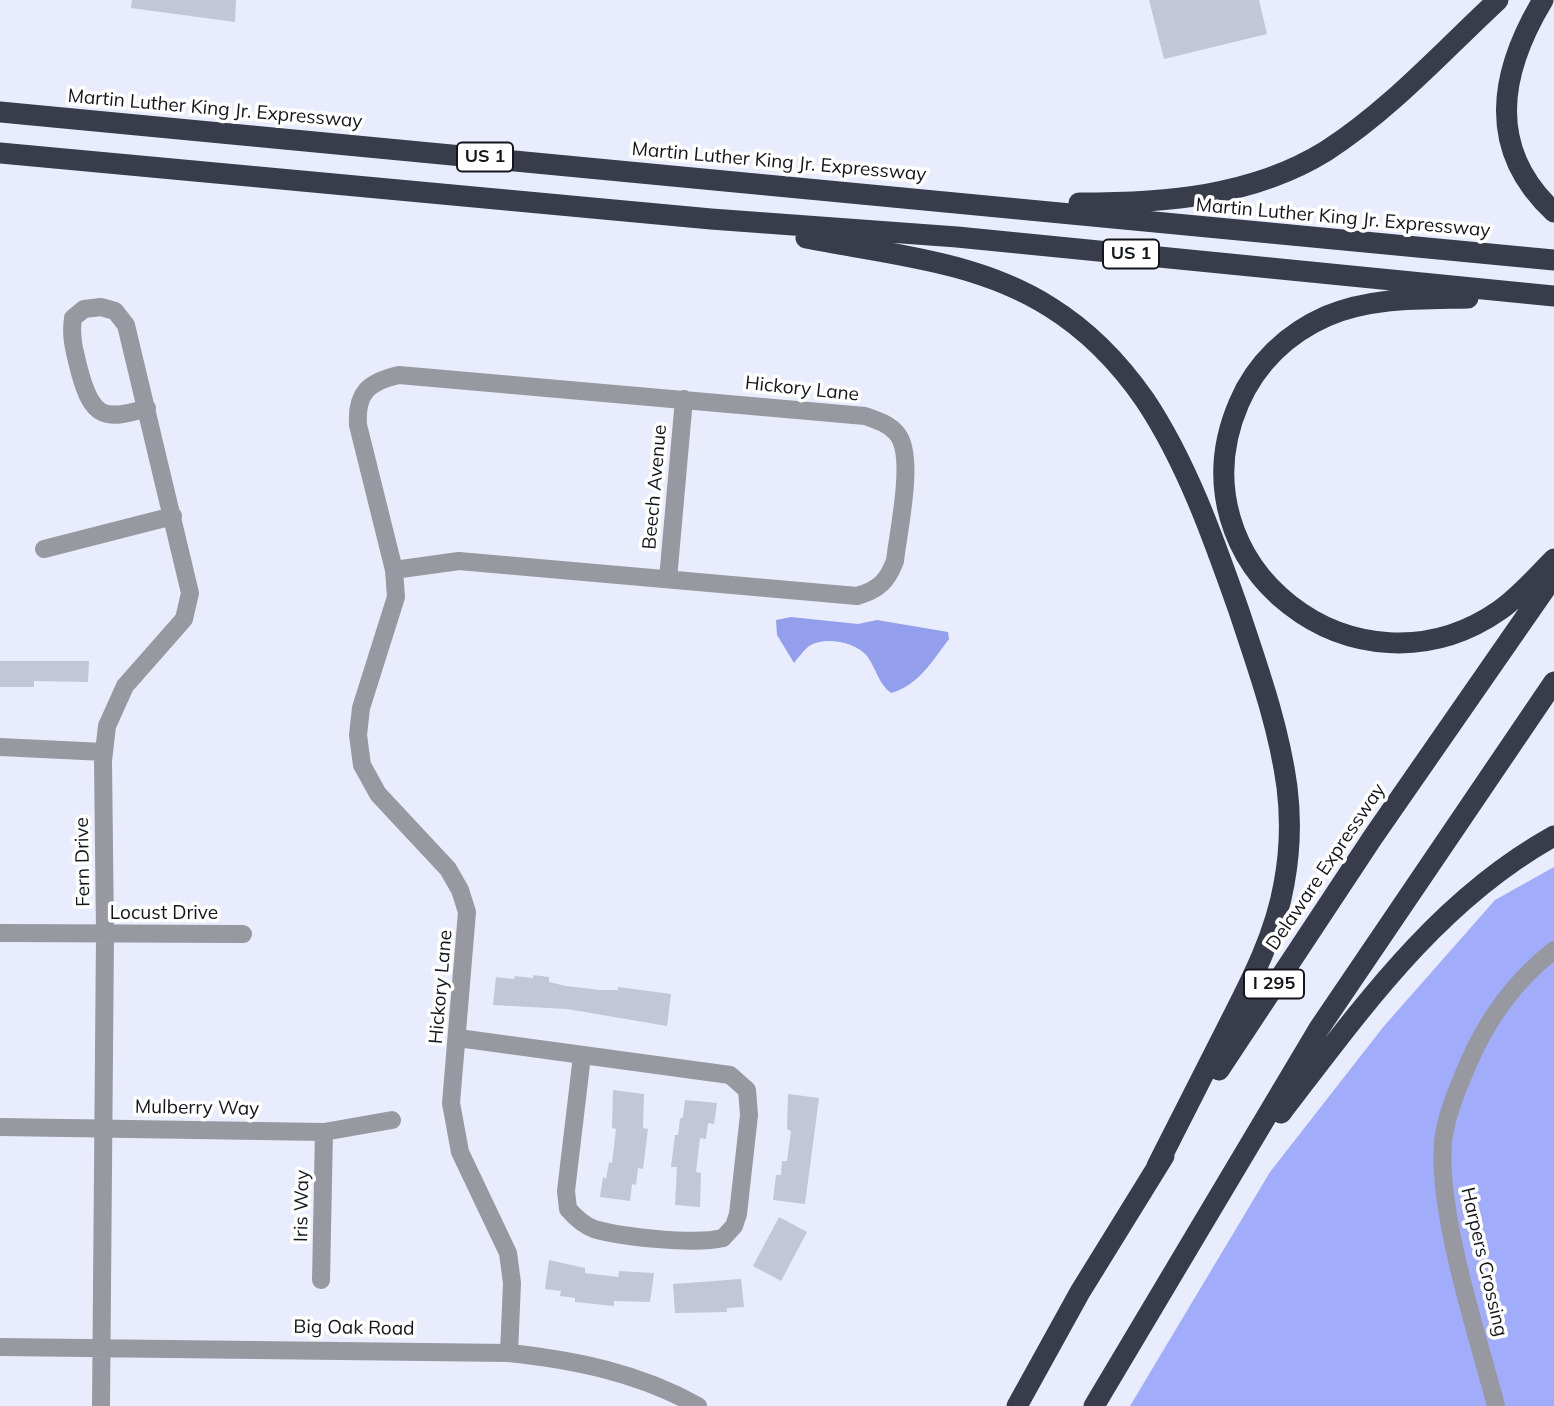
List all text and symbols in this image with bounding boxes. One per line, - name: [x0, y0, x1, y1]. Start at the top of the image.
- street label: Martin Luther King Jr. Expressway: [67, 85, 363, 133]
- street label: Martin Luther King Jr. Expressway: [631, 138, 927, 186]
- road number: US 1: [457, 142, 513, 172]
- street label: Martin Luther King Jr. Expressway: [1195, 194, 1491, 242]
- road number: US 1: [1103, 240, 1159, 268]
- street label: Hickory Lane: [744, 372, 860, 406]
- street label: Beech Avenue: [638, 424, 672, 550]
- street label: Delaware Expressway: [1262, 779, 1390, 955]
- street label: Fern Drive: [71, 817, 95, 907]
- street label: Locust Drive: [110, 902, 218, 924]
- street label: Hickory Lane: [425, 929, 457, 1045]
- road number: I 295: [1244, 970, 1304, 999]
- street label: Mulberry Way: [135, 1096, 259, 1120]
- street label: Iris Way: [290, 1170, 314, 1242]
- street label: Harpers Crossing: [1456, 1185, 1512, 1339]
- street label: Big Oak Road: [293, 1316, 415, 1340]

